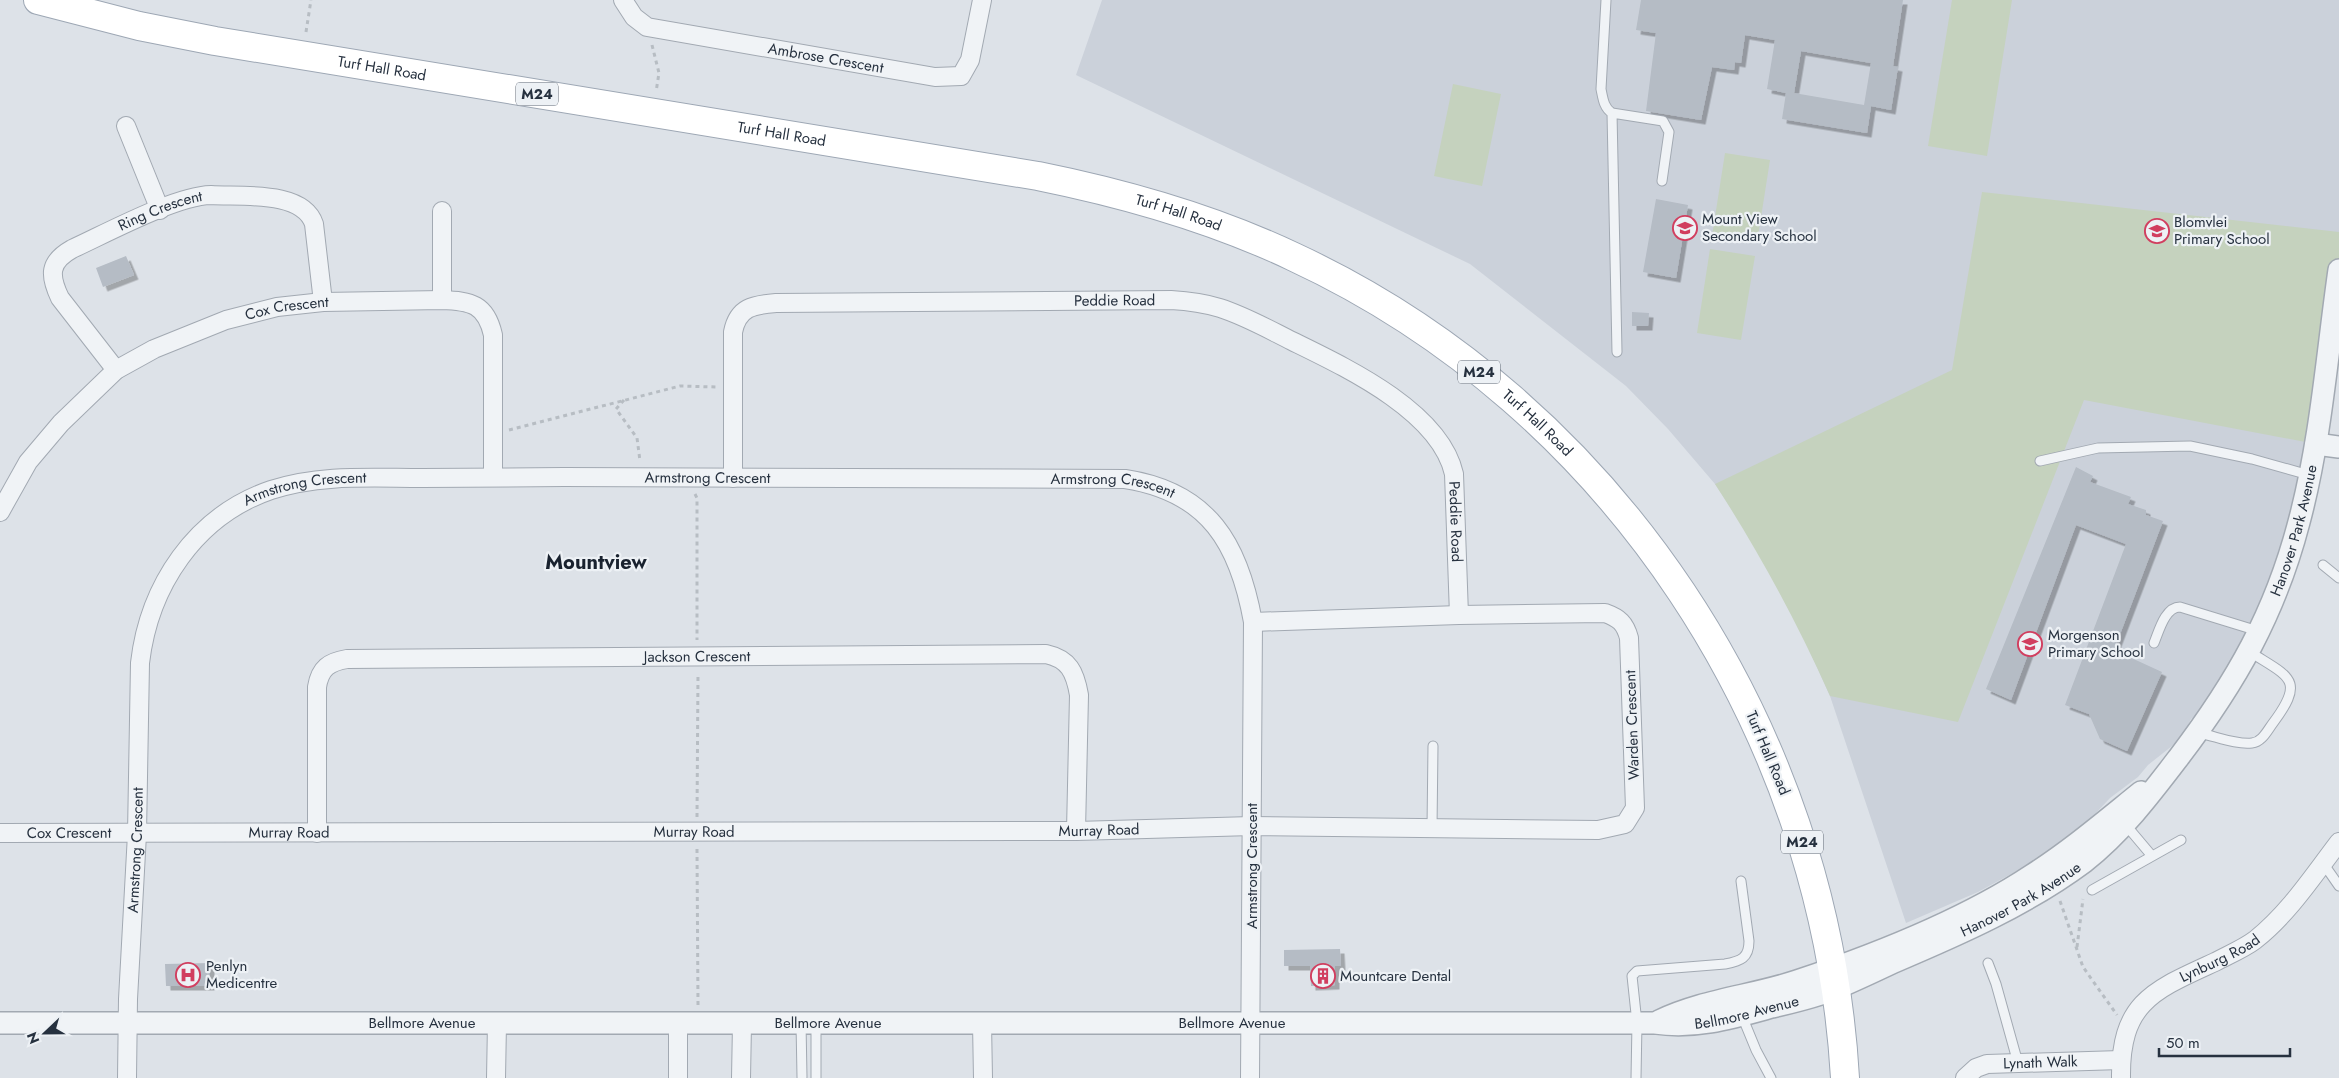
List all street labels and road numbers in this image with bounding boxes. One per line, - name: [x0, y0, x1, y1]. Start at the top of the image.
- street label: Ambrose Crescent: [766, 37, 886, 79]
- street label: Turf Hall Road: [336, 50, 428, 86]
- road number: M24: [516, 82, 558, 106]
- street label: Turf Hall Road: [736, 116, 828, 152]
- street label: Ring Crescent: [114, 185, 204, 236]
- street label: Turf Hall Road: [1133, 188, 1225, 237]
- street label: Peddie Road: [1074, 289, 1155, 312]
- street label: Cox Crescent: [243, 291, 329, 326]
- road number: M24: [1458, 361, 1500, 384]
- street label: Turf Hall Road: [1498, 384, 1578, 461]
- street label: Hanover Park Avenue: [2265, 463, 2323, 599]
- street label: Armstrong Crescent: [645, 466, 771, 489]
- street label: Armstrong Crescent: [239, 467, 367, 511]
- street label: Armstrong Crescent: [1051, 468, 1179, 504]
- street label: Peddie Road: [1443, 481, 1468, 563]
- street label: Jackson Crescent: [642, 645, 751, 668]
- street label: Warden Crescent: [1619, 669, 1645, 780]
- street label: Turf Hall Road: [1740, 708, 1796, 798]
- street label: Armstrong Crescent: [122, 787, 149, 914]
- street label: Armstrong Crescent: [1241, 803, 1263, 929]
- street label: Murray Road: [1058, 818, 1140, 842]
- street label: Murray Road: [248, 821, 330, 844]
- street label: Murray Road: [653, 821, 735, 843]
- street label: Cox Crescent: [27, 822, 112, 844]
- road number: M24: [1781, 830, 1823, 854]
- street label: Hanover Park Avenue: [1957, 856, 2086, 942]
- street label: Lynburg Road: [2176, 929, 2265, 988]
- street label: Bellmore Avenue: [1693, 990, 1801, 1035]
- street label: Bellmore Avenue: [369, 1012, 476, 1034]
- street label: Bellmore Avenue: [775, 1012, 882, 1034]
- street label: Bellmore Avenue: [1179, 1012, 1286, 1034]
- street label: Lynath Walk: [2003, 1050, 2078, 1075]

